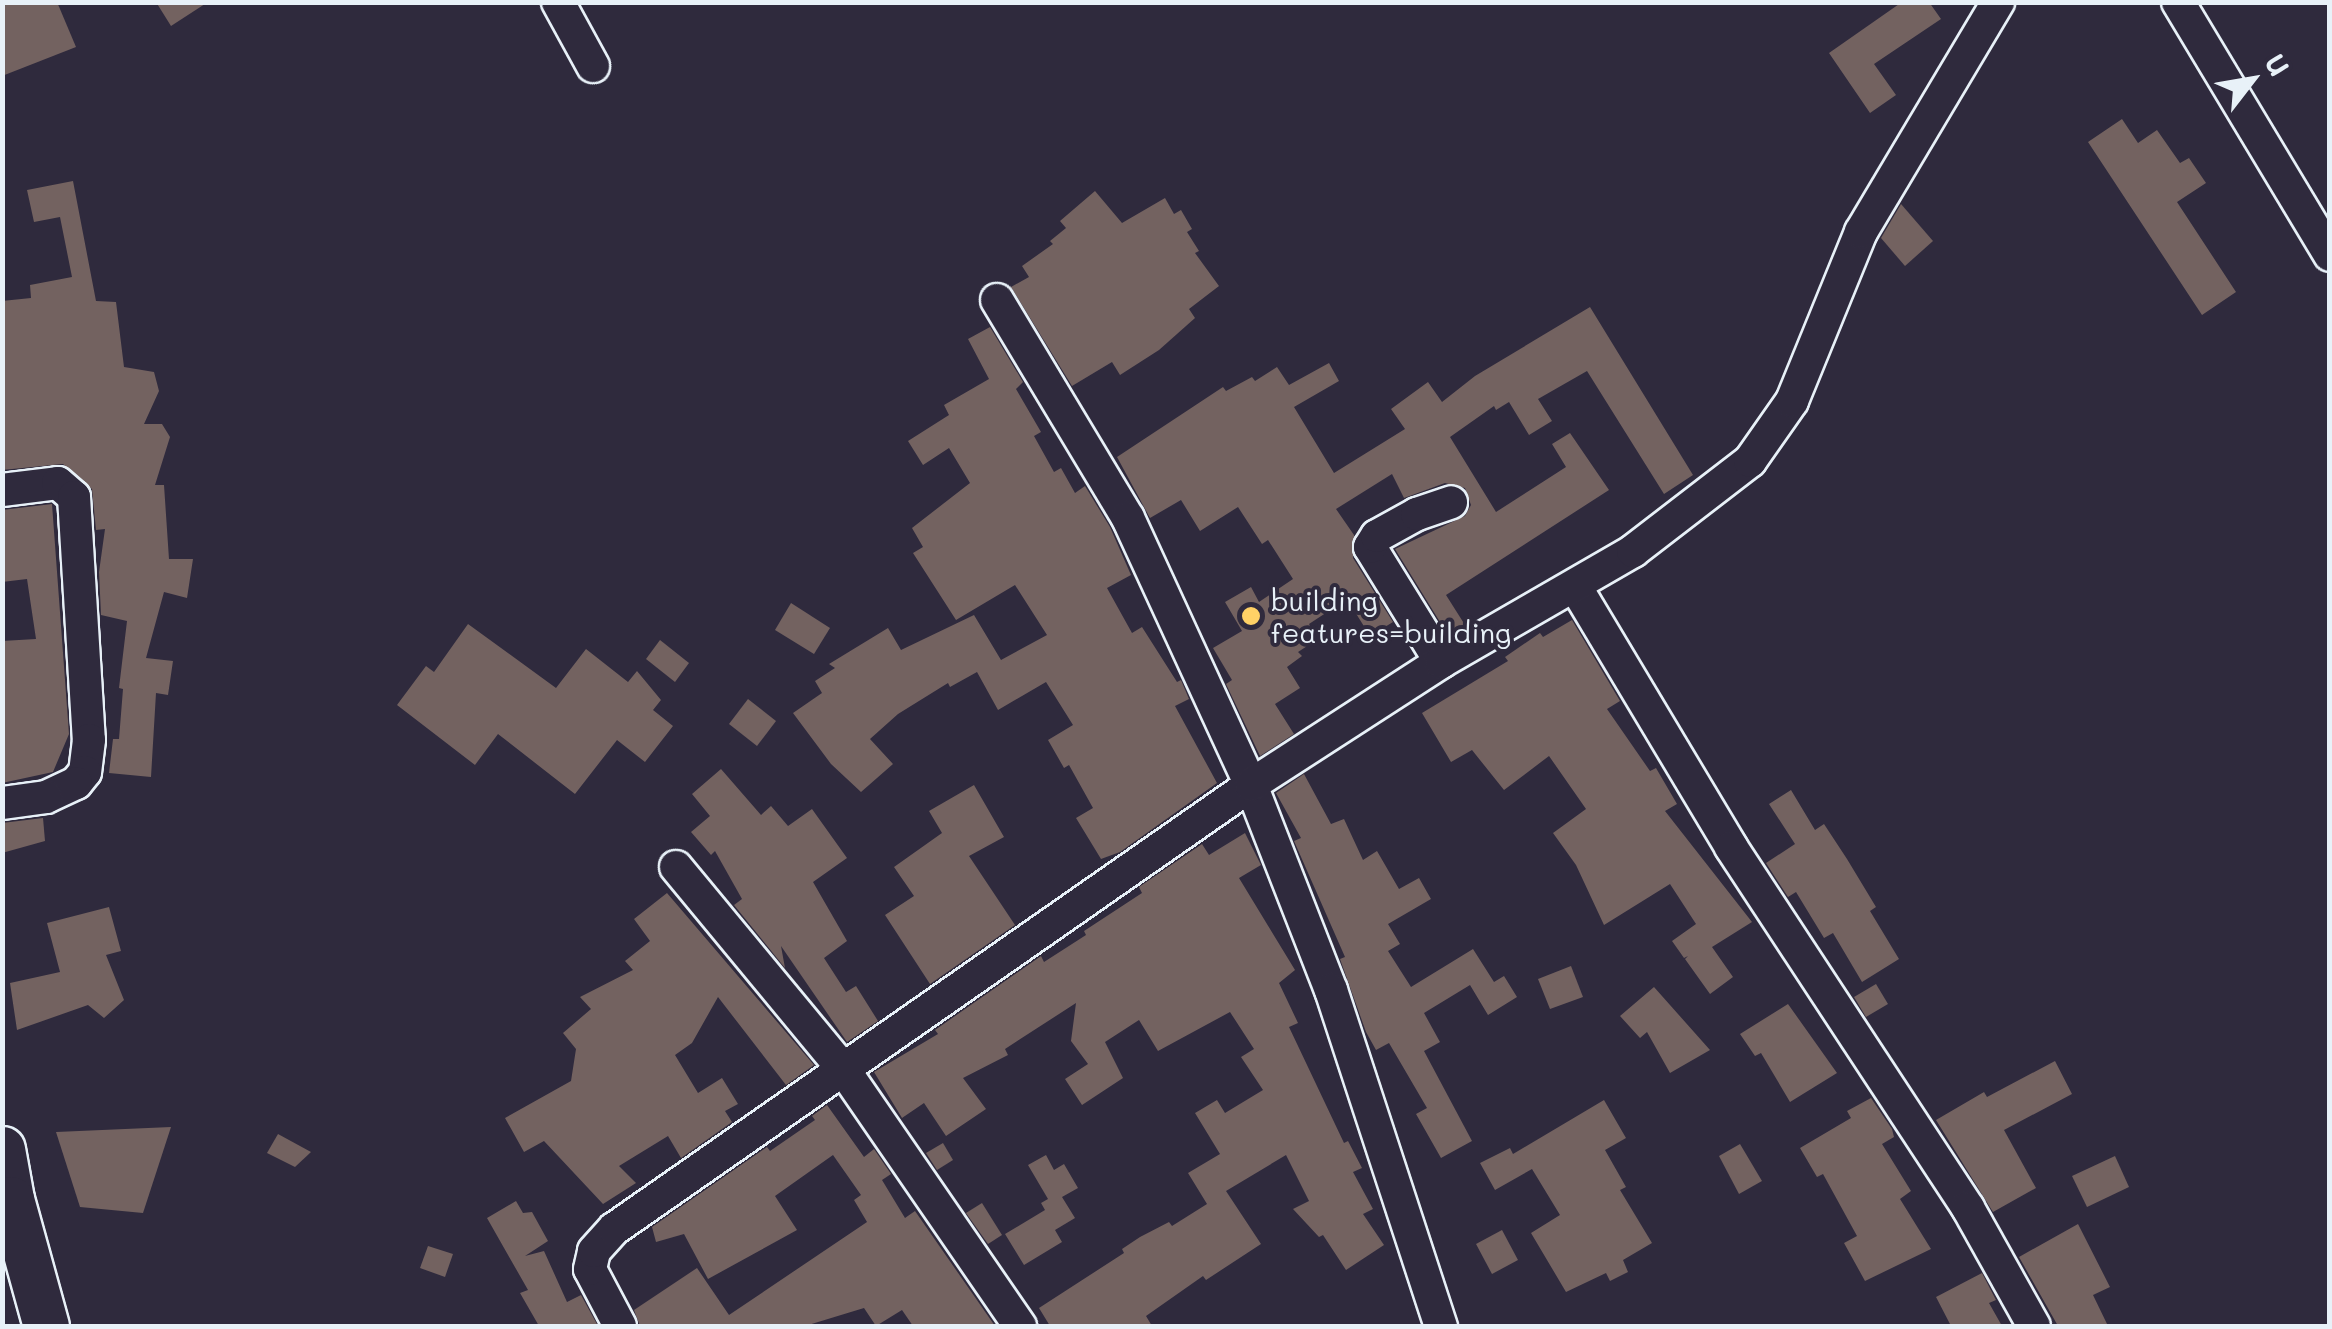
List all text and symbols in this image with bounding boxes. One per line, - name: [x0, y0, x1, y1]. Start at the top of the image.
- north arrow: [2202, 30, 2302, 130]
- text: U: [2257, 47, 2298, 82]
- place label: building features=building: [1271, 583, 1511, 649]
- marker: building features=building: [1240, 605, 1262, 627]

